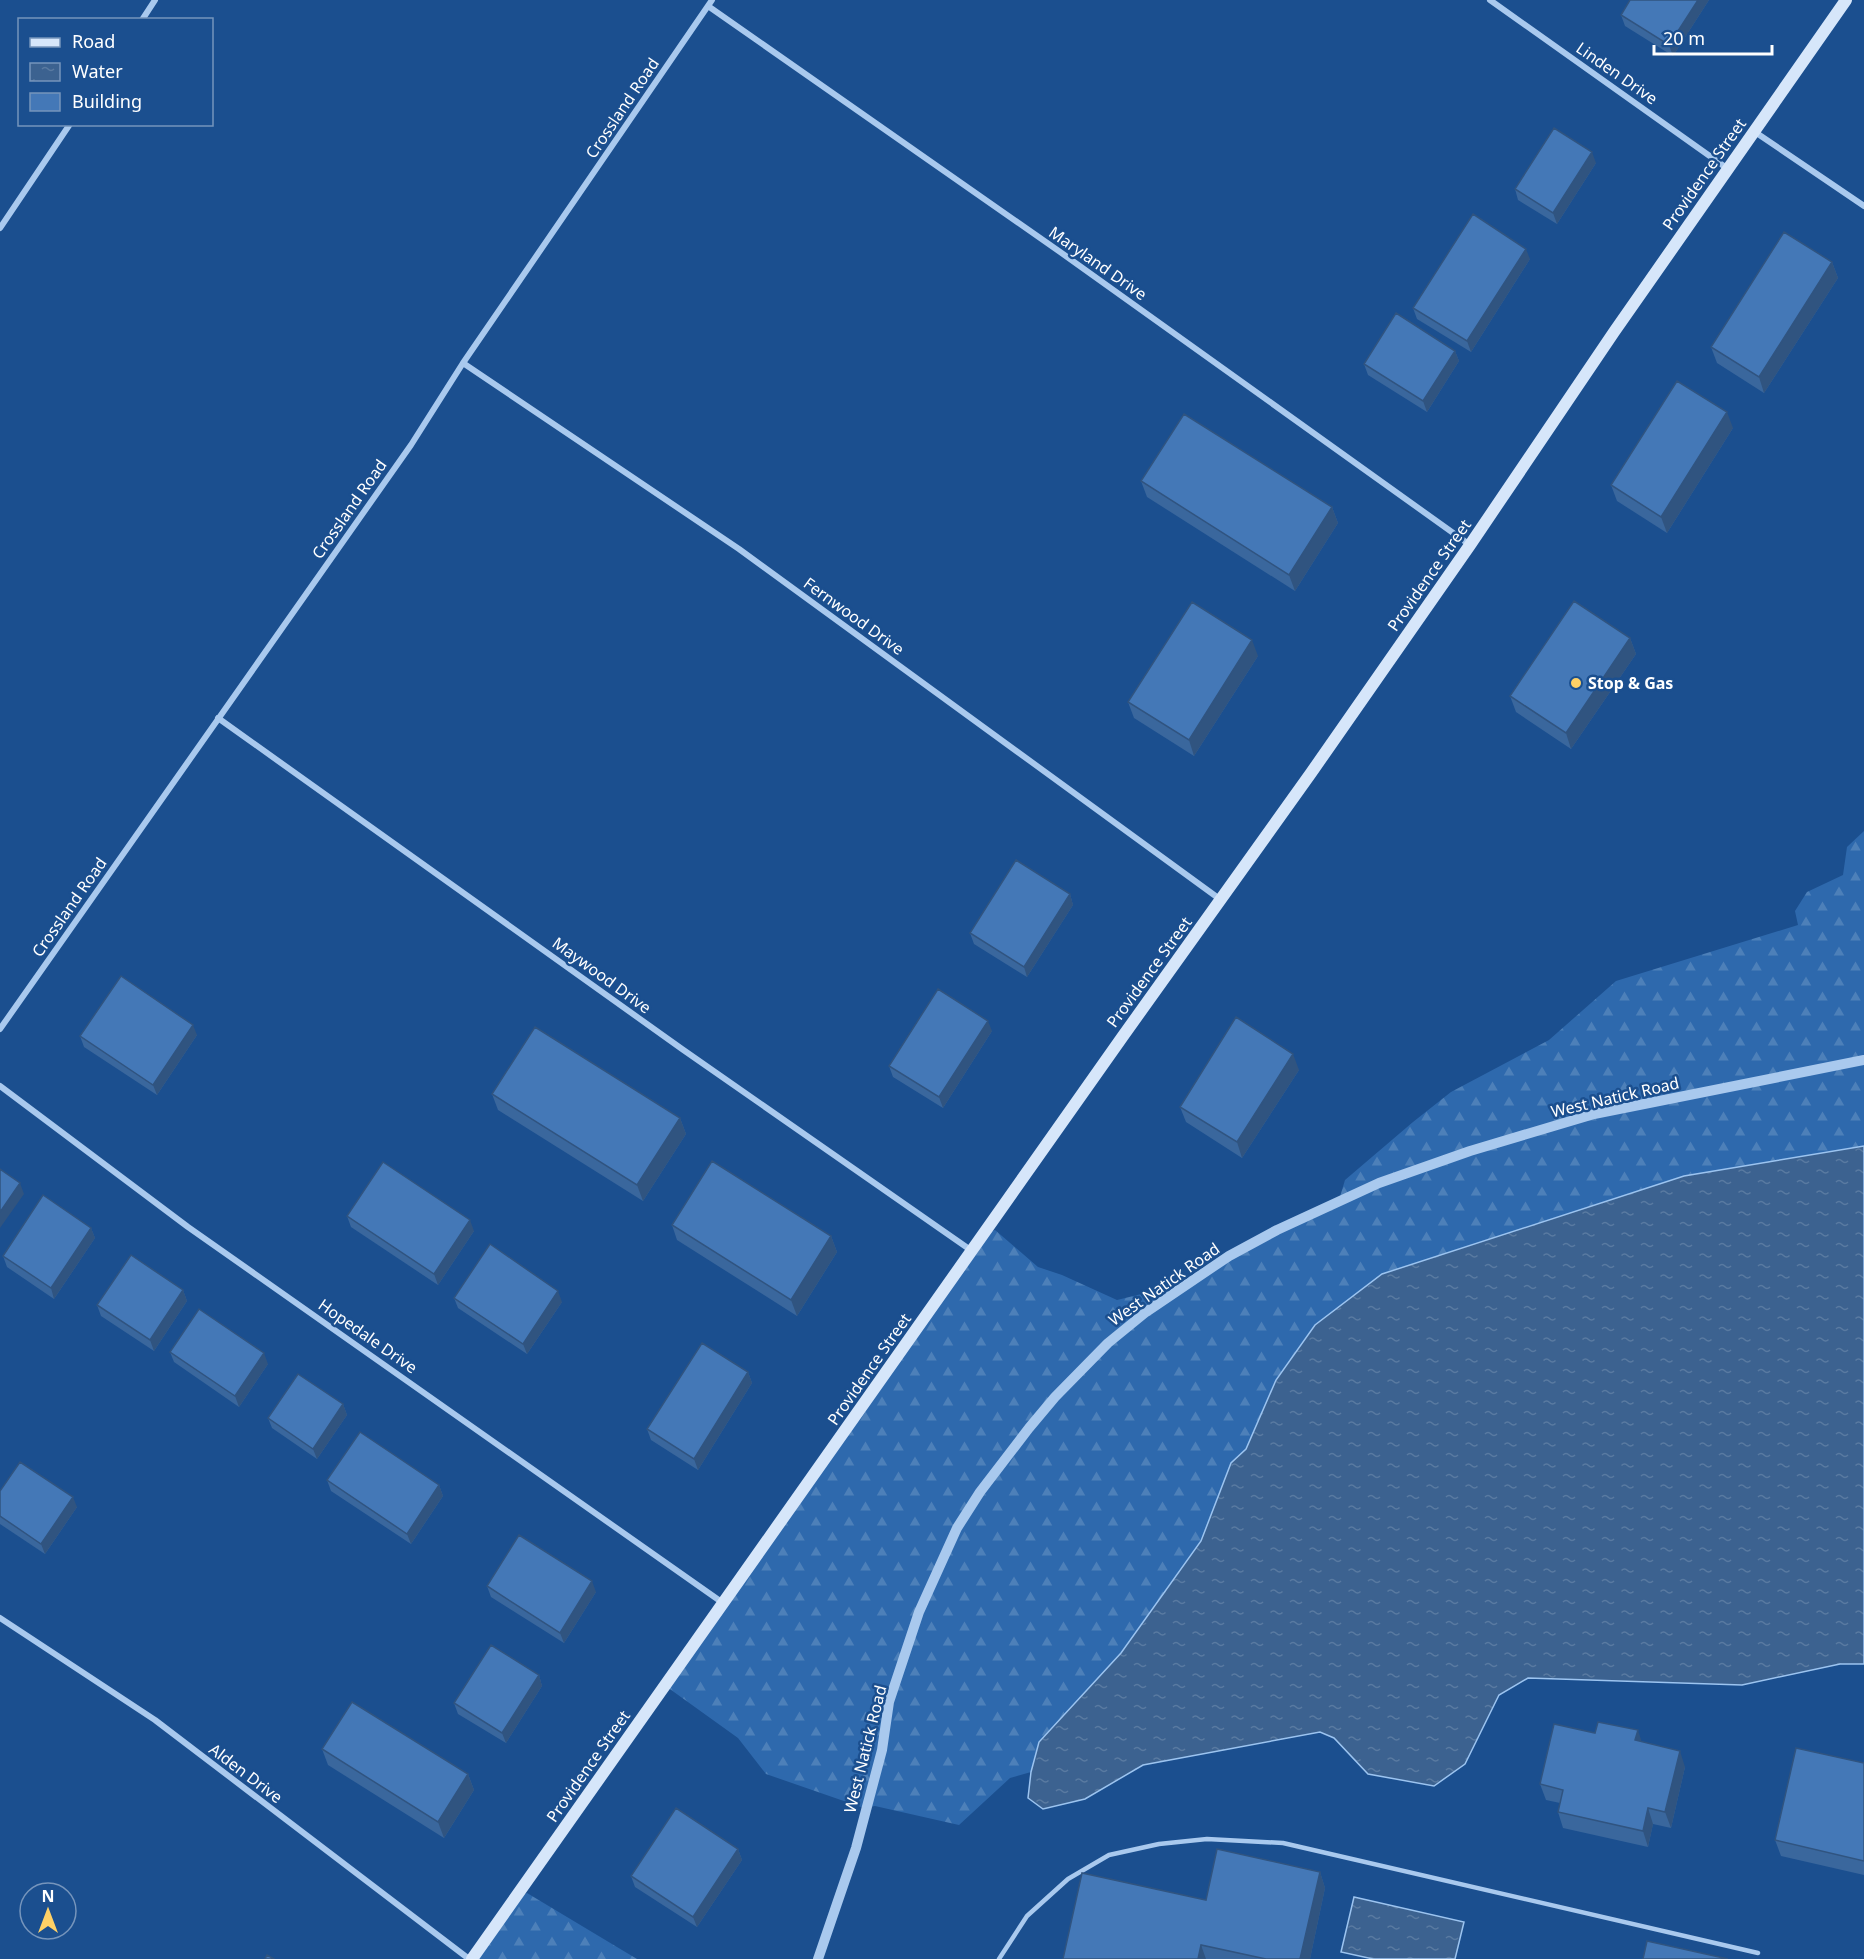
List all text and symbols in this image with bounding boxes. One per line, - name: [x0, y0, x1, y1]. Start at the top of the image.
- legend: [18, 18, 213, 126]
- scale bar: [1654, 18, 1772, 56]
- text: 20 m: [1663, 26, 1705, 50]
- text: Road: [72, 29, 115, 53]
- street label: Linden Drive: [1572, 37, 1662, 109]
- street label: Crossland Road: [580, 53, 664, 163]
- text: Water: [72, 59, 123, 83]
- text: Building: [72, 89, 142, 113]
- street label: Providence Street: [1657, 113, 1751, 234]
- street label: Maryland Drive: [1045, 221, 1151, 305]
- street label: Crossland Road: [306, 455, 392, 563]
- street label: Providence Street: [1382, 514, 1476, 635]
- street label: Fernwood Drive: [799, 572, 909, 660]
- place label: Stop & Gas: [1588, 672, 1673, 694]
- marker: Stop & Gas: [1569, 676, 1583, 690]
- street label: Crossland Road: [26, 853, 112, 961]
- street label: Providence Street: [1101, 912, 1197, 1032]
- street label: Maywood Drive: [548, 932, 656, 1018]
- street label: West Natick Road: [1549, 1072, 1681, 1122]
- street label: West Natick Road: [1104, 1237, 1224, 1331]
- street label: Hopedale Drive: [314, 1294, 422, 1378]
- street label: Providence Street: [822, 1308, 916, 1429]
- street label: West Natick Road: [838, 1683, 892, 1815]
- street label: Providence Street: [541, 1705, 635, 1826]
- street label: Alden Drive: [205, 1738, 287, 1808]
- north arrow: [18, 1881, 78, 1941]
- text: N: [41, 1885, 55, 1907]

